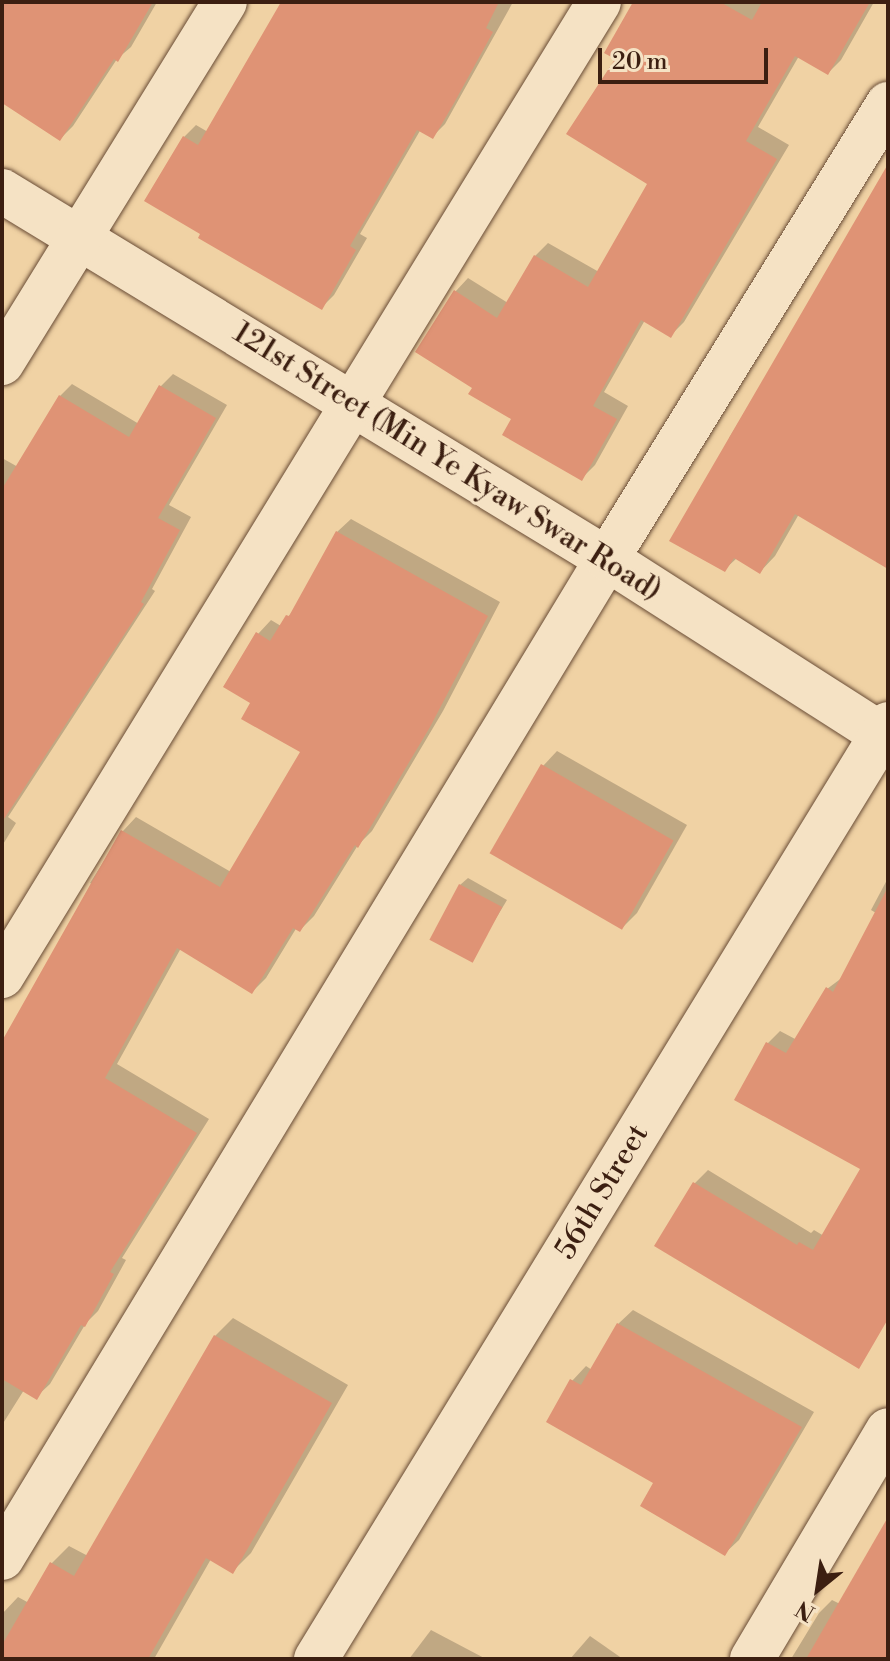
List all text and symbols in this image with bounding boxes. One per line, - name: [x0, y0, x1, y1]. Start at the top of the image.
- scale bar: [602, 32, 772, 82]
- text: 20 m: [612, 47, 668, 77]
- street label: 121st Street (Min Ye Kyaw Swar Road): [226, 315, 668, 609]
- street label: 56th Street: [548, 1118, 656, 1266]
- north arrow: [778, 1549, 858, 1629]
- text: N: [791, 1594, 820, 1626]

